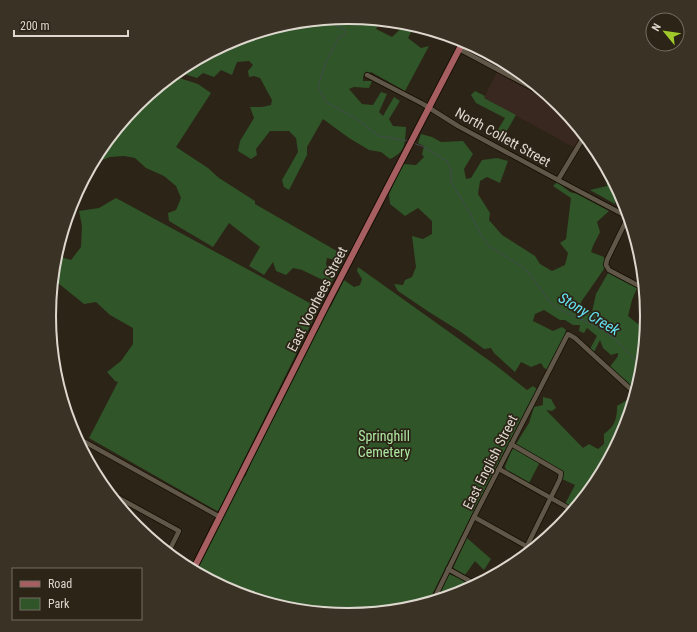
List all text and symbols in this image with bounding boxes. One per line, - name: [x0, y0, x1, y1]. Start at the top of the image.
- scale bar: [14, 12, 128, 38]
- north arrow: [645, 12, 685, 52]
- text: 200 m: [20, 19, 50, 33]
- text: N: [649, 21, 664, 33]
- street label: North Collett Street: [452, 104, 554, 170]
- street label: East Voorhees Street: [284, 244, 350, 354]
- water label: Stony Creek: [555, 289, 623, 340]
- street label: East English Street: [459, 412, 521, 512]
- park label: Springhill Cemetery: [358, 428, 410, 460]
- legend: [12, 568, 142, 620]
- text: Road: [48, 577, 72, 591]
- text: Park: [48, 597, 70, 611]

